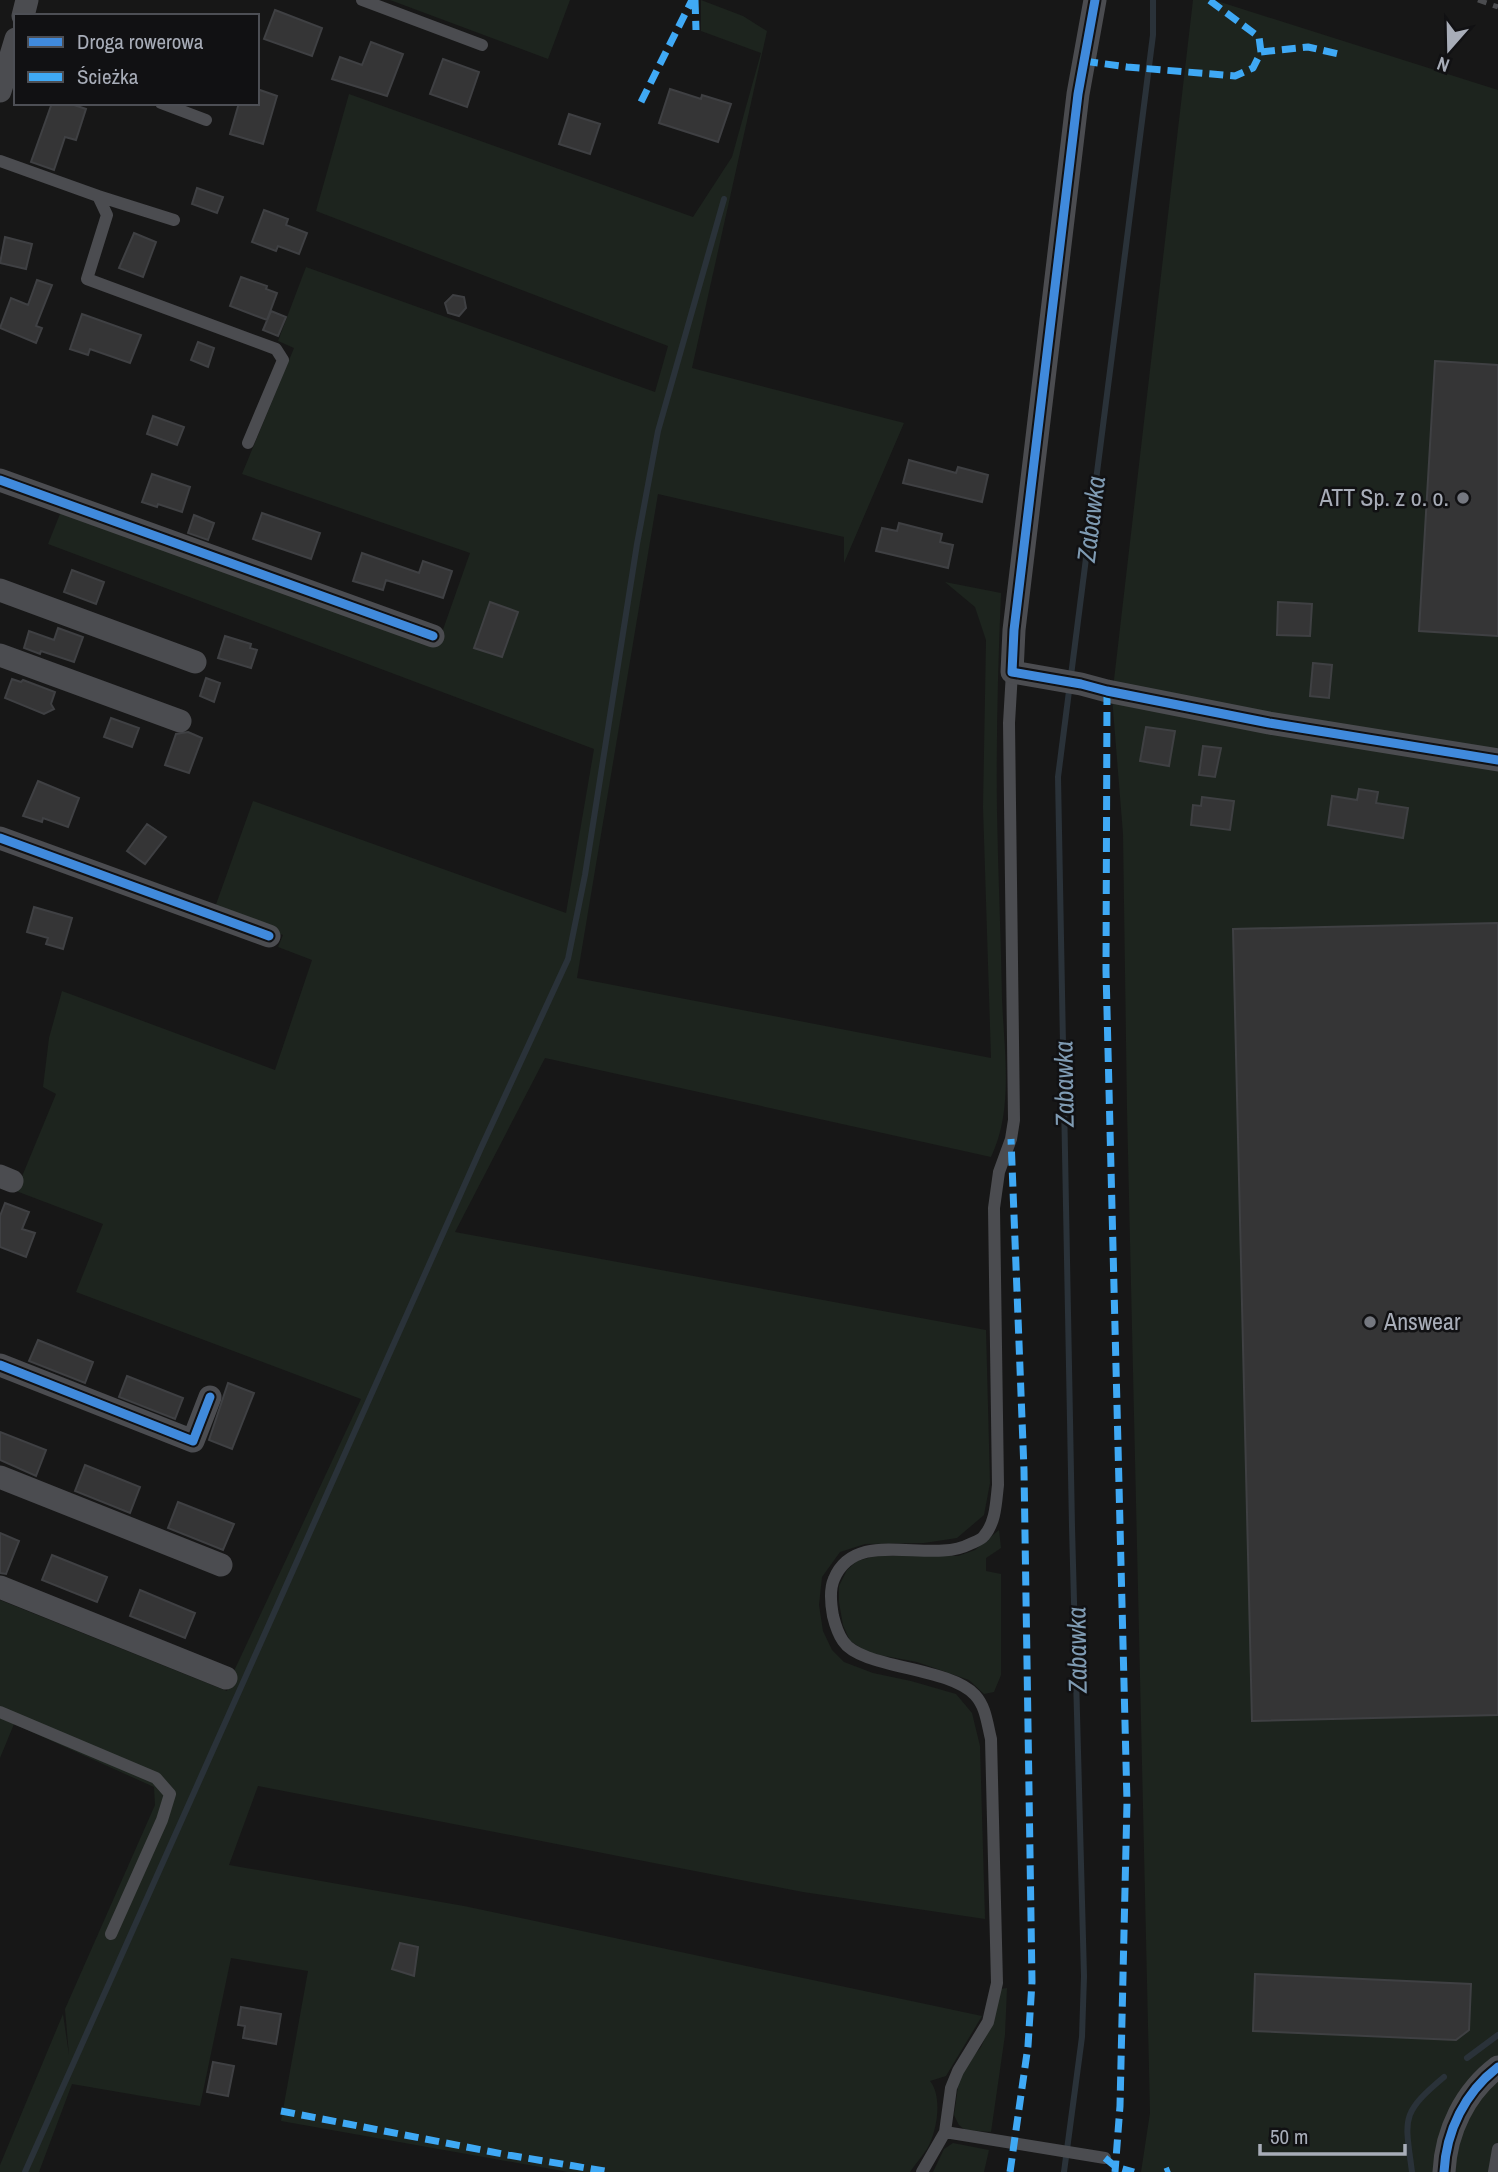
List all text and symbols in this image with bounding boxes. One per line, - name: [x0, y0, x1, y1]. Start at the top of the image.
- legend: [14, 14, 259, 105]
- north arrow: [1414, 14, 1484, 84]
- text: Droga rowerowa: [77, 27, 204, 56]
- text: N: [1433, 51, 1453, 79]
- text: Ścieżka: [77, 62, 139, 91]
- water label: Zabawka: [1068, 474, 1113, 565]
- place label: ATT Sp. z o. o.: [1318, 481, 1449, 513]
- marker: ATT Sp. z o. o.: [1455, 490, 1471, 506]
- water label: Zabawka: [1045, 1040, 1082, 1129]
- place label: Answear: [1383, 1305, 1461, 1337]
- marker: Answear: [1362, 1314, 1378, 1330]
- water label: Zabawka: [1058, 1606, 1095, 1695]
- scale bar: [1260, 2112, 1405, 2156]
- text: 50 m: [1270, 2122, 1308, 2151]

